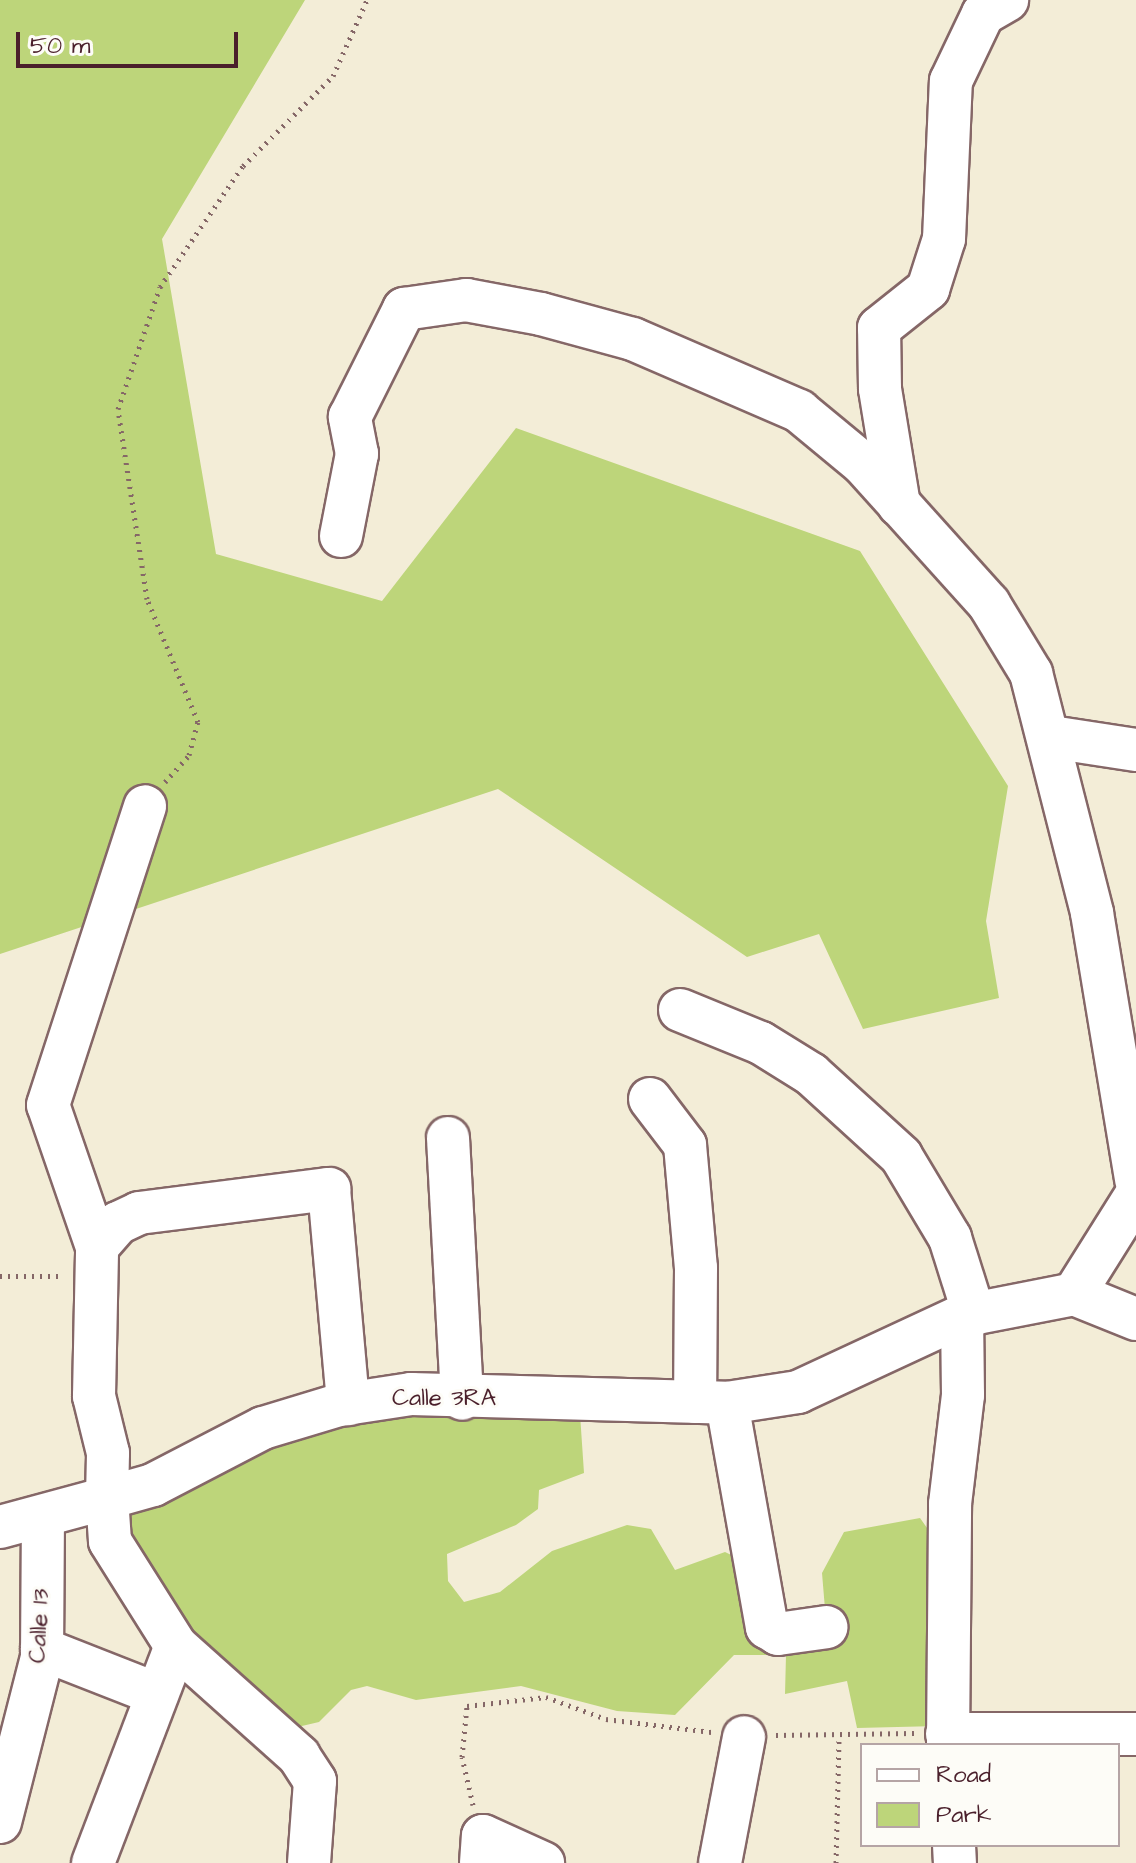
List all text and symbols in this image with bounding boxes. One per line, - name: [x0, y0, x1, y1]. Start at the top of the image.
- scale bar: [20, 16, 242, 66]
- text: 50 m: [30, 29, 90, 63]
- street label: Calle 3RA: [392, 1385, 496, 1413]
- street label: Calle 13: [24, 1588, 56, 1664]
- legend: [860, 1743, 1120, 1847]
- text: Road: [936, 1758, 991, 1792]
- text: Park: [936, 1798, 992, 1832]

